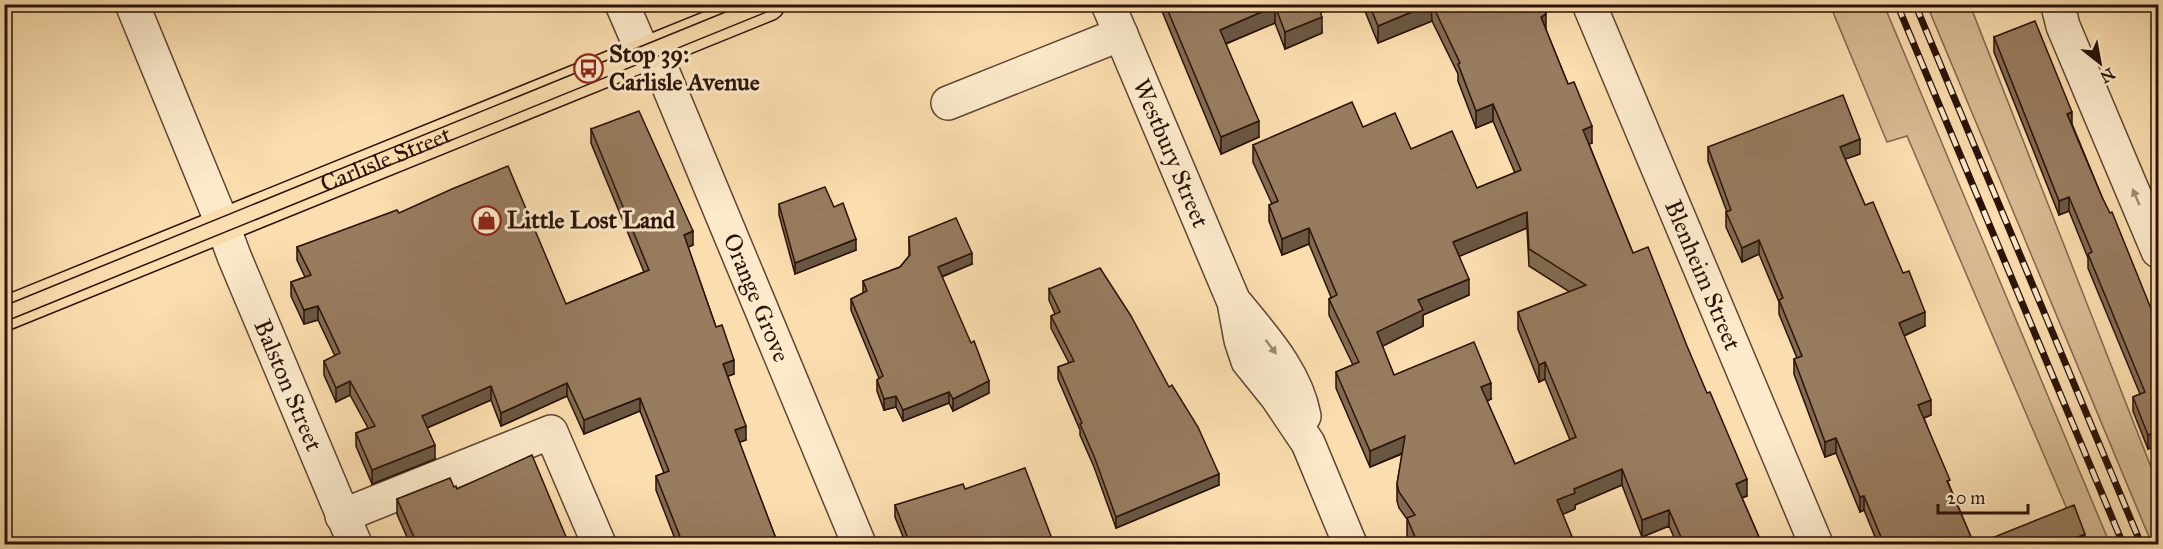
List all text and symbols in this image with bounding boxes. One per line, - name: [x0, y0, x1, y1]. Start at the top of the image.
- north arrow: [2070, 33, 2130, 93]
- place label: Stop 39: Carlisle Avenue: [609, 39, 760, 97]
- bus stop icon: Stop 39: Carlisle Avenue: [572, 52, 604, 84]
- text: N: [2096, 64, 2118, 87]
- street label: Westbury Street: [1126, 74, 1216, 233]
- street label: Carlisle Street: [316, 119, 456, 199]
- one-way arrow: [2131, 188, 2140, 206]
- street label: Blenheim Street: [1658, 195, 1748, 355]
- shop icon: Little Lost Land: [470, 204, 502, 236]
- place label: Little Lost Land: [507, 205, 676, 235]
- street label: Orange Grove: [716, 229, 797, 366]
- street label: Balston Street: [247, 315, 329, 456]
- one-way arrow: [1264, 340, 1276, 355]
- scale bar: [1938, 477, 2028, 515]
- text: 20 m: [1947, 487, 1985, 509]

